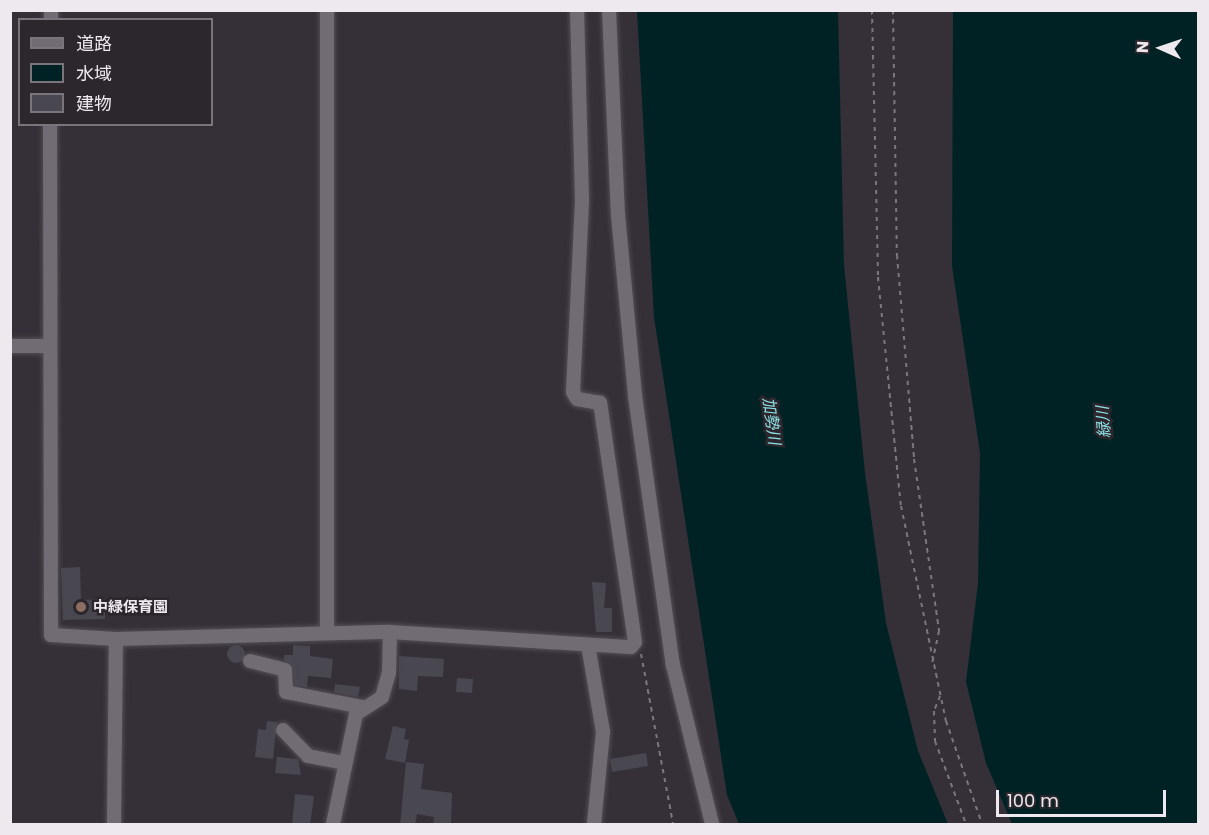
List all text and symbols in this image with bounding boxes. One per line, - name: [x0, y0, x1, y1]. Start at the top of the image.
- legend: [18, 18, 213, 126]
- north arrow: [1131, 18, 1191, 78]
- text: 道路: [76, 31, 112, 56]
- text: N: [1131, 40, 1154, 54]
- text: 水域: [76, 61, 112, 86]
- text: 建物: [76, 91, 112, 116]
- water label: 加勢川: [758, 396, 784, 446]
- water label: 緑川: [1093, 405, 1115, 439]
- place label: 中緑保育園: [93, 598, 168, 616]
- marker: 中緑保育園: [74, 600, 88, 614]
- scale bar: [999, 778, 1168, 816]
- text: 100 m: [1007, 788, 1059, 813]

